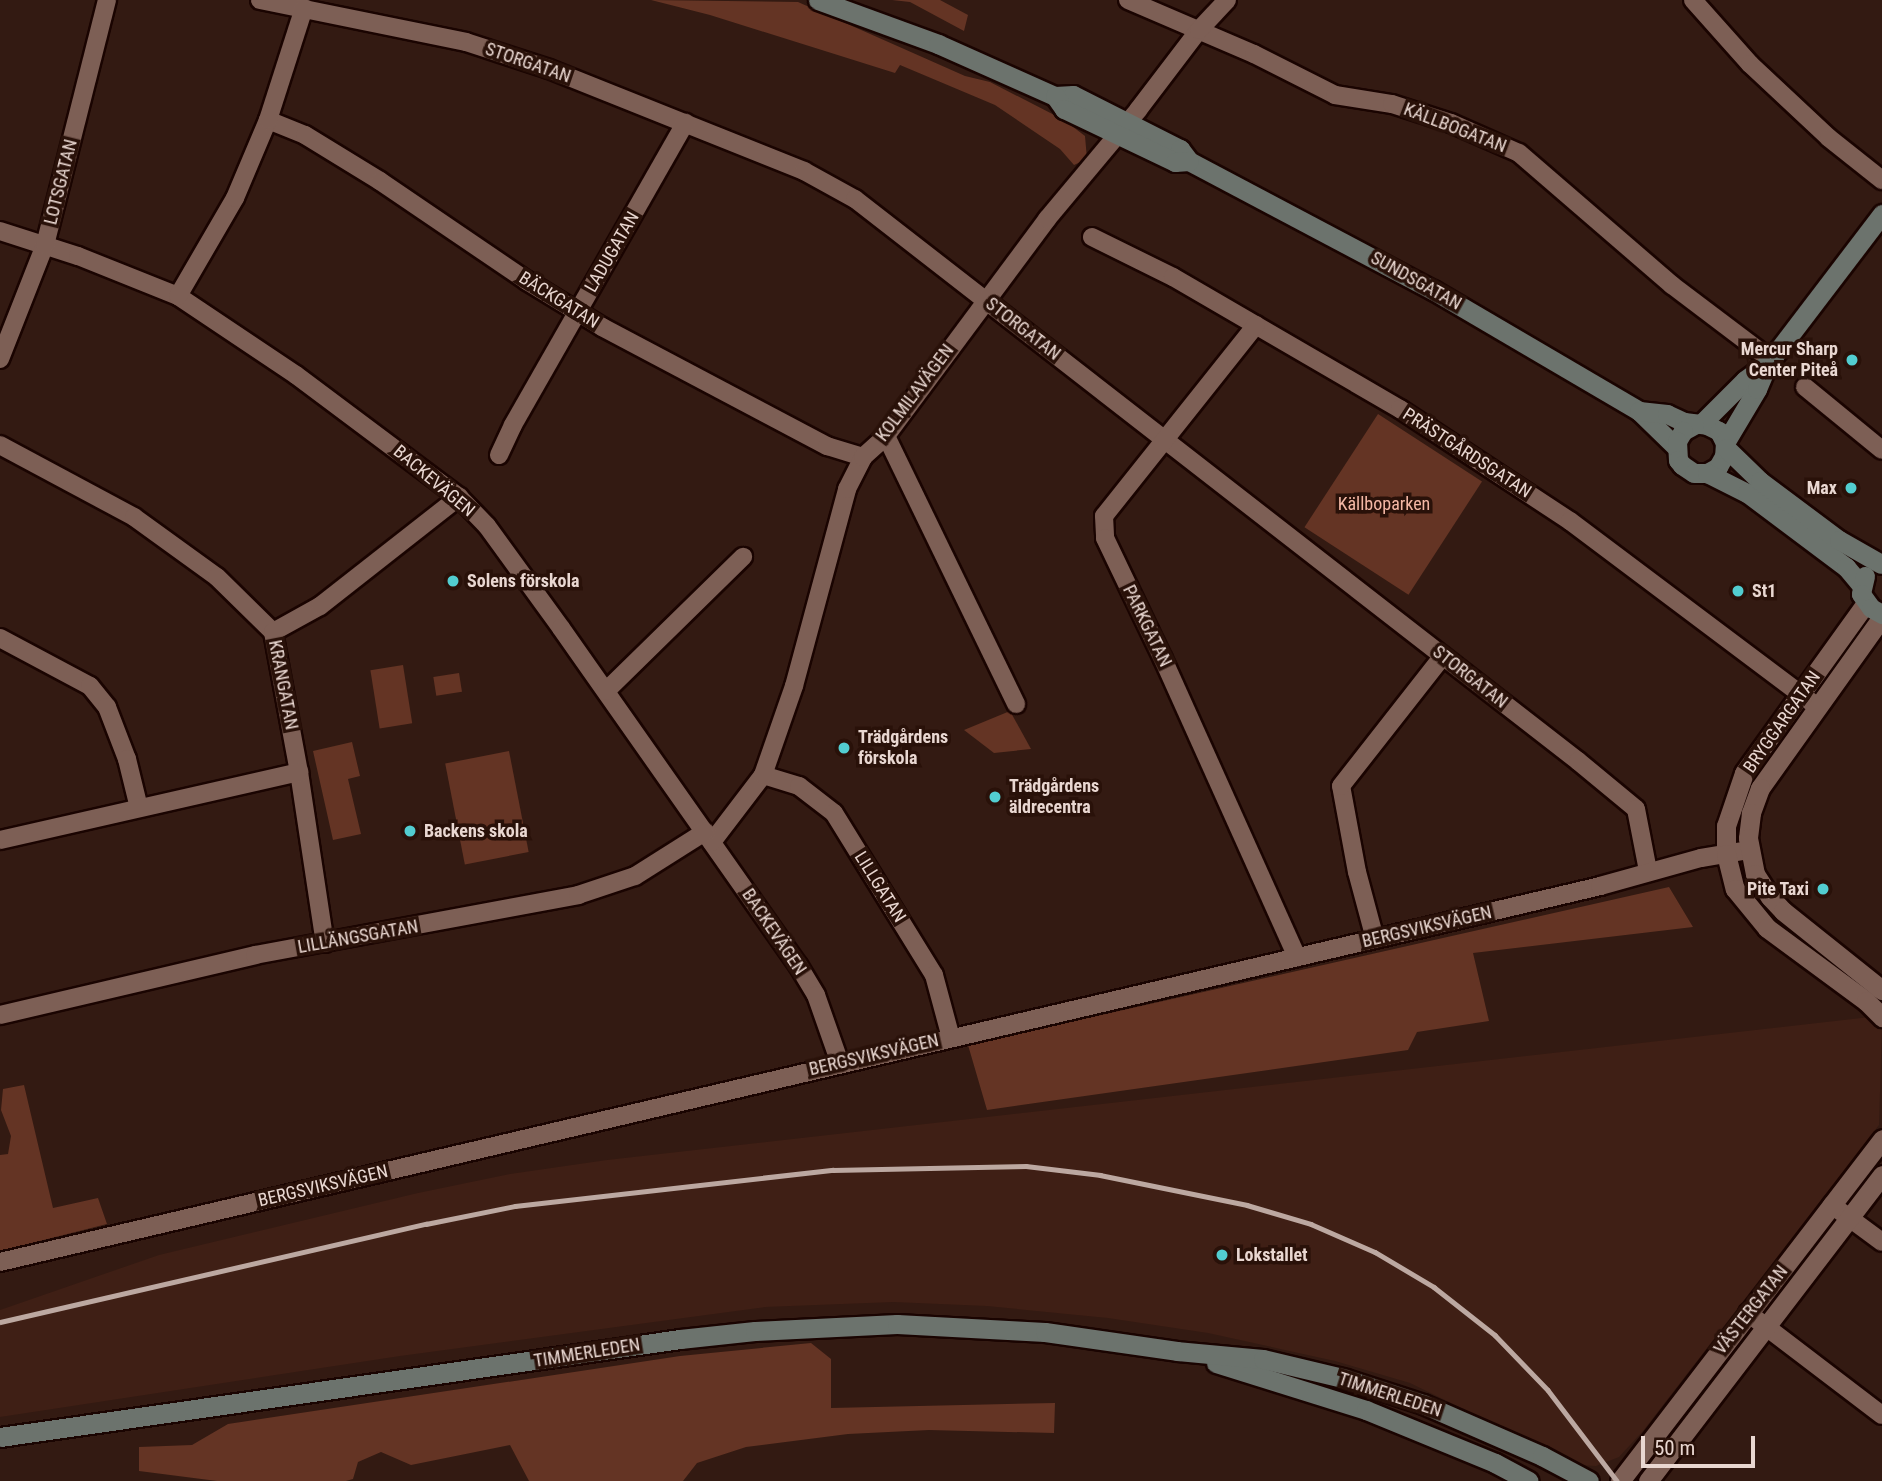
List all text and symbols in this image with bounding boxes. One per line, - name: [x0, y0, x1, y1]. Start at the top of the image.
- street label: STORGATAN: [482, 38, 574, 88]
- street label: KÄLLBOGATAN: [1401, 99, 1509, 157]
- street label: LOTSGATAN: [40, 137, 82, 227]
- street label: LADUGATAN: [580, 208, 644, 296]
- street label: SUNDSGATAN: [1367, 247, 1465, 315]
- street label: BÄCKGATAN: [515, 267, 603, 333]
- street label: STORGATAN: [981, 293, 1065, 365]
- place label: Mercur Sharp Center Piteå: [1741, 339, 1838, 382]
- street label: KOLMILAVÄGEN: [872, 340, 958, 446]
- marker: Mercur Sharp Center Piteå: [1844, 352, 1860, 368]
- street label: PRÄSTGÅRDSGATAN: [1399, 403, 1535, 503]
- street label: BACKEVÄGEN: [389, 441, 479, 521]
- place label: Max: [1807, 477, 1837, 499]
- marker: Max: [1843, 480, 1859, 496]
- park label: Källboparken: [1338, 493, 1430, 515]
- place label: Solens förskola: [467, 570, 580, 592]
- marker: Solens förskola: [445, 573, 461, 589]
- place label: St1: [1752, 580, 1776, 602]
- street label: PARKGATAN: [1118, 582, 1176, 670]
- marker: St1: [1730, 583, 1746, 599]
- street label: KRANGATAN: [264, 638, 302, 732]
- street label: STORGATAN: [1428, 641, 1512, 713]
- street label: BRYGGARGATAN: [1739, 667, 1825, 777]
- place label: Trädgårdens förskola: [858, 727, 948, 770]
- marker: Trädgårdens förskola: [836, 740, 852, 756]
- place label: Trädgårdens äldrecentra: [1009, 776, 1099, 818]
- marker: Trädgårdens äldrecentra: [987, 789, 1003, 805]
- place label: Backens skola: [424, 820, 528, 842]
- marker: Backens skola: [402, 823, 418, 839]
- street label: LILLGATAN: [850, 847, 910, 927]
- place label: Pite Taxi: [1746, 878, 1809, 900]
- marker: Pite Taxi: [1815, 881, 1831, 897]
- street label: BACKEVÄGEN: [737, 885, 811, 979]
- street label: BERGSVIKSVÄGEN: [1360, 902, 1494, 952]
- street label: LILLÄNGSGATAN: [296, 916, 420, 958]
- street label: BERGSVIKSVÄGEN: [807, 1030, 941, 1080]
- street label: BERGSVIKSVÄGEN: [256, 1161, 390, 1211]
- place label: Lokstallet: [1236, 1244, 1308, 1266]
- marker: Lokstallet: [1214, 1247, 1230, 1263]
- street label: VÄSTERGATAN: [1710, 1261, 1792, 1359]
- street label: TIMMERLEDEN: [532, 1334, 642, 1372]
- street label: TIMMERLEDEN: [1336, 1368, 1444, 1422]
- scale bar: [1644, 1422, 1758, 1466]
- text: 50 m: [1654, 1436, 1695, 1460]

